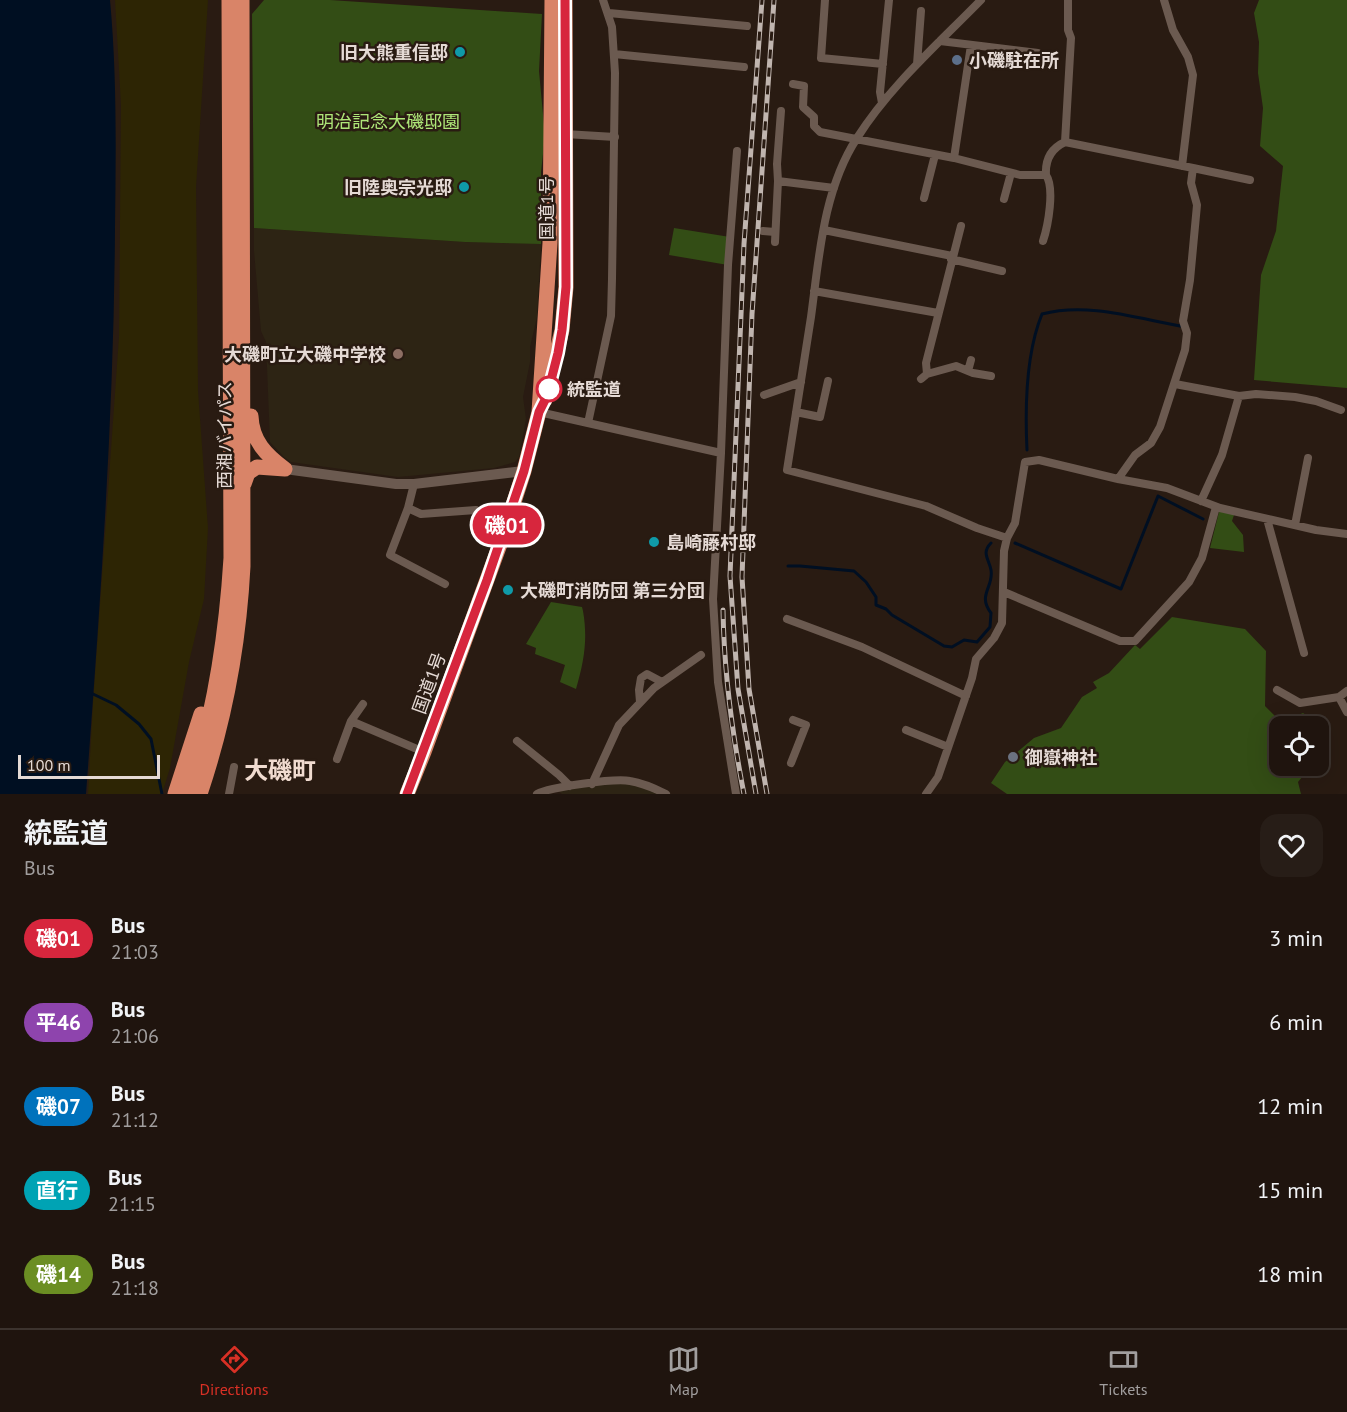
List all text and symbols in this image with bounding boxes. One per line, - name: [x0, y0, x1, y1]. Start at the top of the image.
- place label: 旧大熊重信邸: [340, 41, 448, 64]
- marker: 旧大熊重信邸: [453, 45, 467, 59]
- place label: 小磯駐在所: [969, 49, 1059, 72]
- marker: 小磯駐在所: [950, 53, 964, 67]
- park label: 明治記念大磯邸園: [316, 110, 460, 133]
- place label: 旧陸奥宗光邸: [344, 176, 452, 199]
- street label: 国道1号: [535, 176, 558, 240]
- marker: 旧陸奥宗光邸: [457, 180, 471, 194]
- place label: 大磯町立大磯中学校: [224, 343, 386, 366]
- marker: 大磯町立大磯中学校: [391, 347, 405, 361]
- marker: 統監道: [536, 376, 562, 402]
- place label: 統監道: [567, 378, 621, 401]
- street label: 西湘バイパス: [213, 381, 236, 489]
- line badge: 磯01: [472, 506, 542, 544]
- text: 磯01: [485, 512, 529, 539]
- place label: 島崎藤村邸: [666, 531, 756, 554]
- marker: 島崎藤村邸: [647, 535, 661, 549]
- place label: 大磯町消防団 第三分団: [520, 579, 705, 602]
- marker: 大磯町消防団 第三分団: [501, 583, 515, 597]
- street label: 国道1号: [407, 649, 451, 717]
- map controls: [1269, 716, 1329, 776]
- button: locate: [1269, 716, 1329, 776]
- place label: 御嶽神社: [1024, 746, 1097, 769]
- marker: 御嶽神社: [1006, 750, 1020, 764]
- scale bar: [18, 752, 160, 780]
- text: 100 m: [27, 755, 70, 775]
- district label: 大磯町: [244, 755, 316, 786]
- text: 統監道: [24, 814, 108, 851]
- button: heart: [1260, 814, 1323, 877]
- text: Bus: [24, 855, 55, 881]
- text: Bus: [111, 911, 145, 939]
- text: 3 min: [1269, 924, 1323, 952]
- text: 磯01: [36, 925, 81, 952]
- text: 21:03: [111, 939, 159, 965]
- text: Bus: [111, 995, 145, 1023]
- text: 6 min: [1269, 1008, 1323, 1036]
- text: 平46: [36, 1009, 81, 1036]
- text: 21:06: [111, 1023, 159, 1049]
- text: Bus: [111, 1079, 145, 1107]
- text: 12 min: [1257, 1092, 1323, 1120]
- text: 磯07: [36, 1093, 81, 1120]
- text: 21:12: [111, 1107, 159, 1133]
- text: Bus: [108, 1163, 142, 1191]
- text: 15 min: [1257, 1176, 1323, 1204]
- text: 直行: [36, 1177, 78, 1204]
- text: 21:15: [108, 1191, 156, 1217]
- text: Bus: [111, 1247, 145, 1275]
- text: 18 min: [1257, 1260, 1323, 1288]
- text: 磯14: [36, 1261, 81, 1288]
- text: 21:18: [111, 1275, 159, 1301]
- tab: Directions: [199, 1343, 269, 1399]
- tab: Map: [667, 1343, 700, 1399]
- tab: Tickets: [1099, 1343, 1148, 1399]

